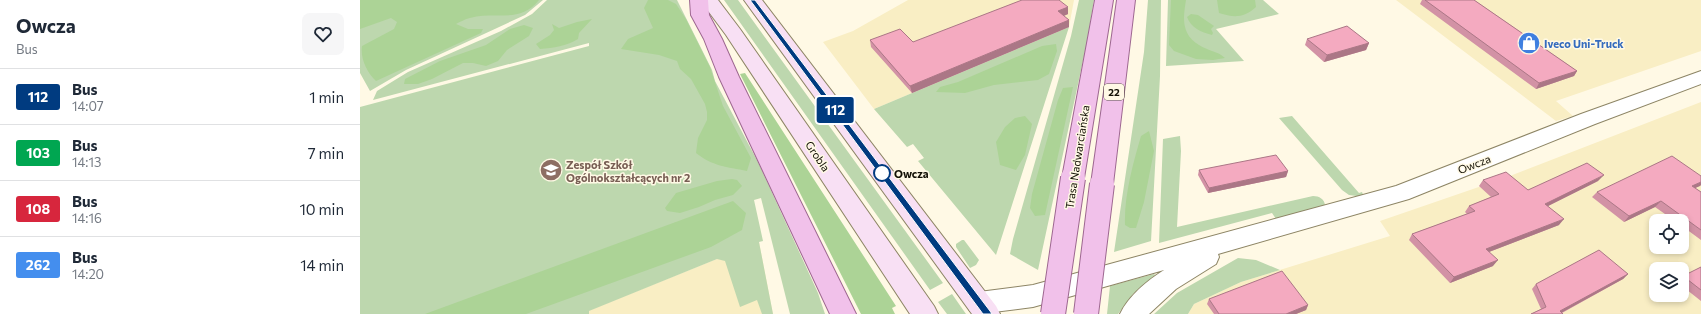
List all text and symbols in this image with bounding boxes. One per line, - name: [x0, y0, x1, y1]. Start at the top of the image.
- button: heart: [302, 13, 344, 55]
- text: Owcza: [16, 14, 76, 37]
- shop icon: Iveco Uni-Truck: [1516, 30, 1542, 56]
- place label: Iveco Uni-Truck: [1544, 37, 1624, 50]
- text: Bus: [16, 41, 38, 57]
- text: Bus: [72, 80, 97, 98]
- road number: 22: [1104, 84, 1124, 100]
- text: 112: [28, 88, 48, 105]
- text: 1 min: [309, 88, 344, 106]
- line badge: 112: [812, 97, 858, 123]
- text: 14:07: [72, 98, 104, 114]
- text: 112: [825, 101, 845, 118]
- street label: Trasa Nadwarciańska: [1062, 104, 1092, 210]
- text: Bus: [72, 136, 97, 154]
- street label: Grobla: [803, 138, 833, 174]
- text: 103: [26, 144, 50, 161]
- text: 7 min: [308, 144, 344, 162]
- street label: Owcza: [1456, 152, 1492, 176]
- text: 14:13: [72, 154, 101, 170]
- school or university icon: Zespół Szkół Ogólnokształcących nr 2: [538, 157, 564, 183]
- place label: Zespół Szkół Ogólnokształcących nr 2: [566, 158, 690, 184]
- marker: Owcza: [873, 164, 891, 182]
- place label: Owcza: [894, 167, 929, 180]
- text: Bus: [72, 192, 97, 210]
- text: 108: [26, 200, 50, 217]
- text: 10 min: [299, 200, 344, 218]
- text: 14:16: [72, 210, 102, 226]
- map controls: [1649, 214, 1689, 302]
- button: locate: [1649, 214, 1689, 254]
- text: Bus: [72, 248, 97, 266]
- text: 262: [26, 256, 50, 273]
- text: 14 min: [300, 256, 344, 274]
- button: layers: [1649, 262, 1689, 302]
- text: 14:20: [72, 266, 104, 282]

